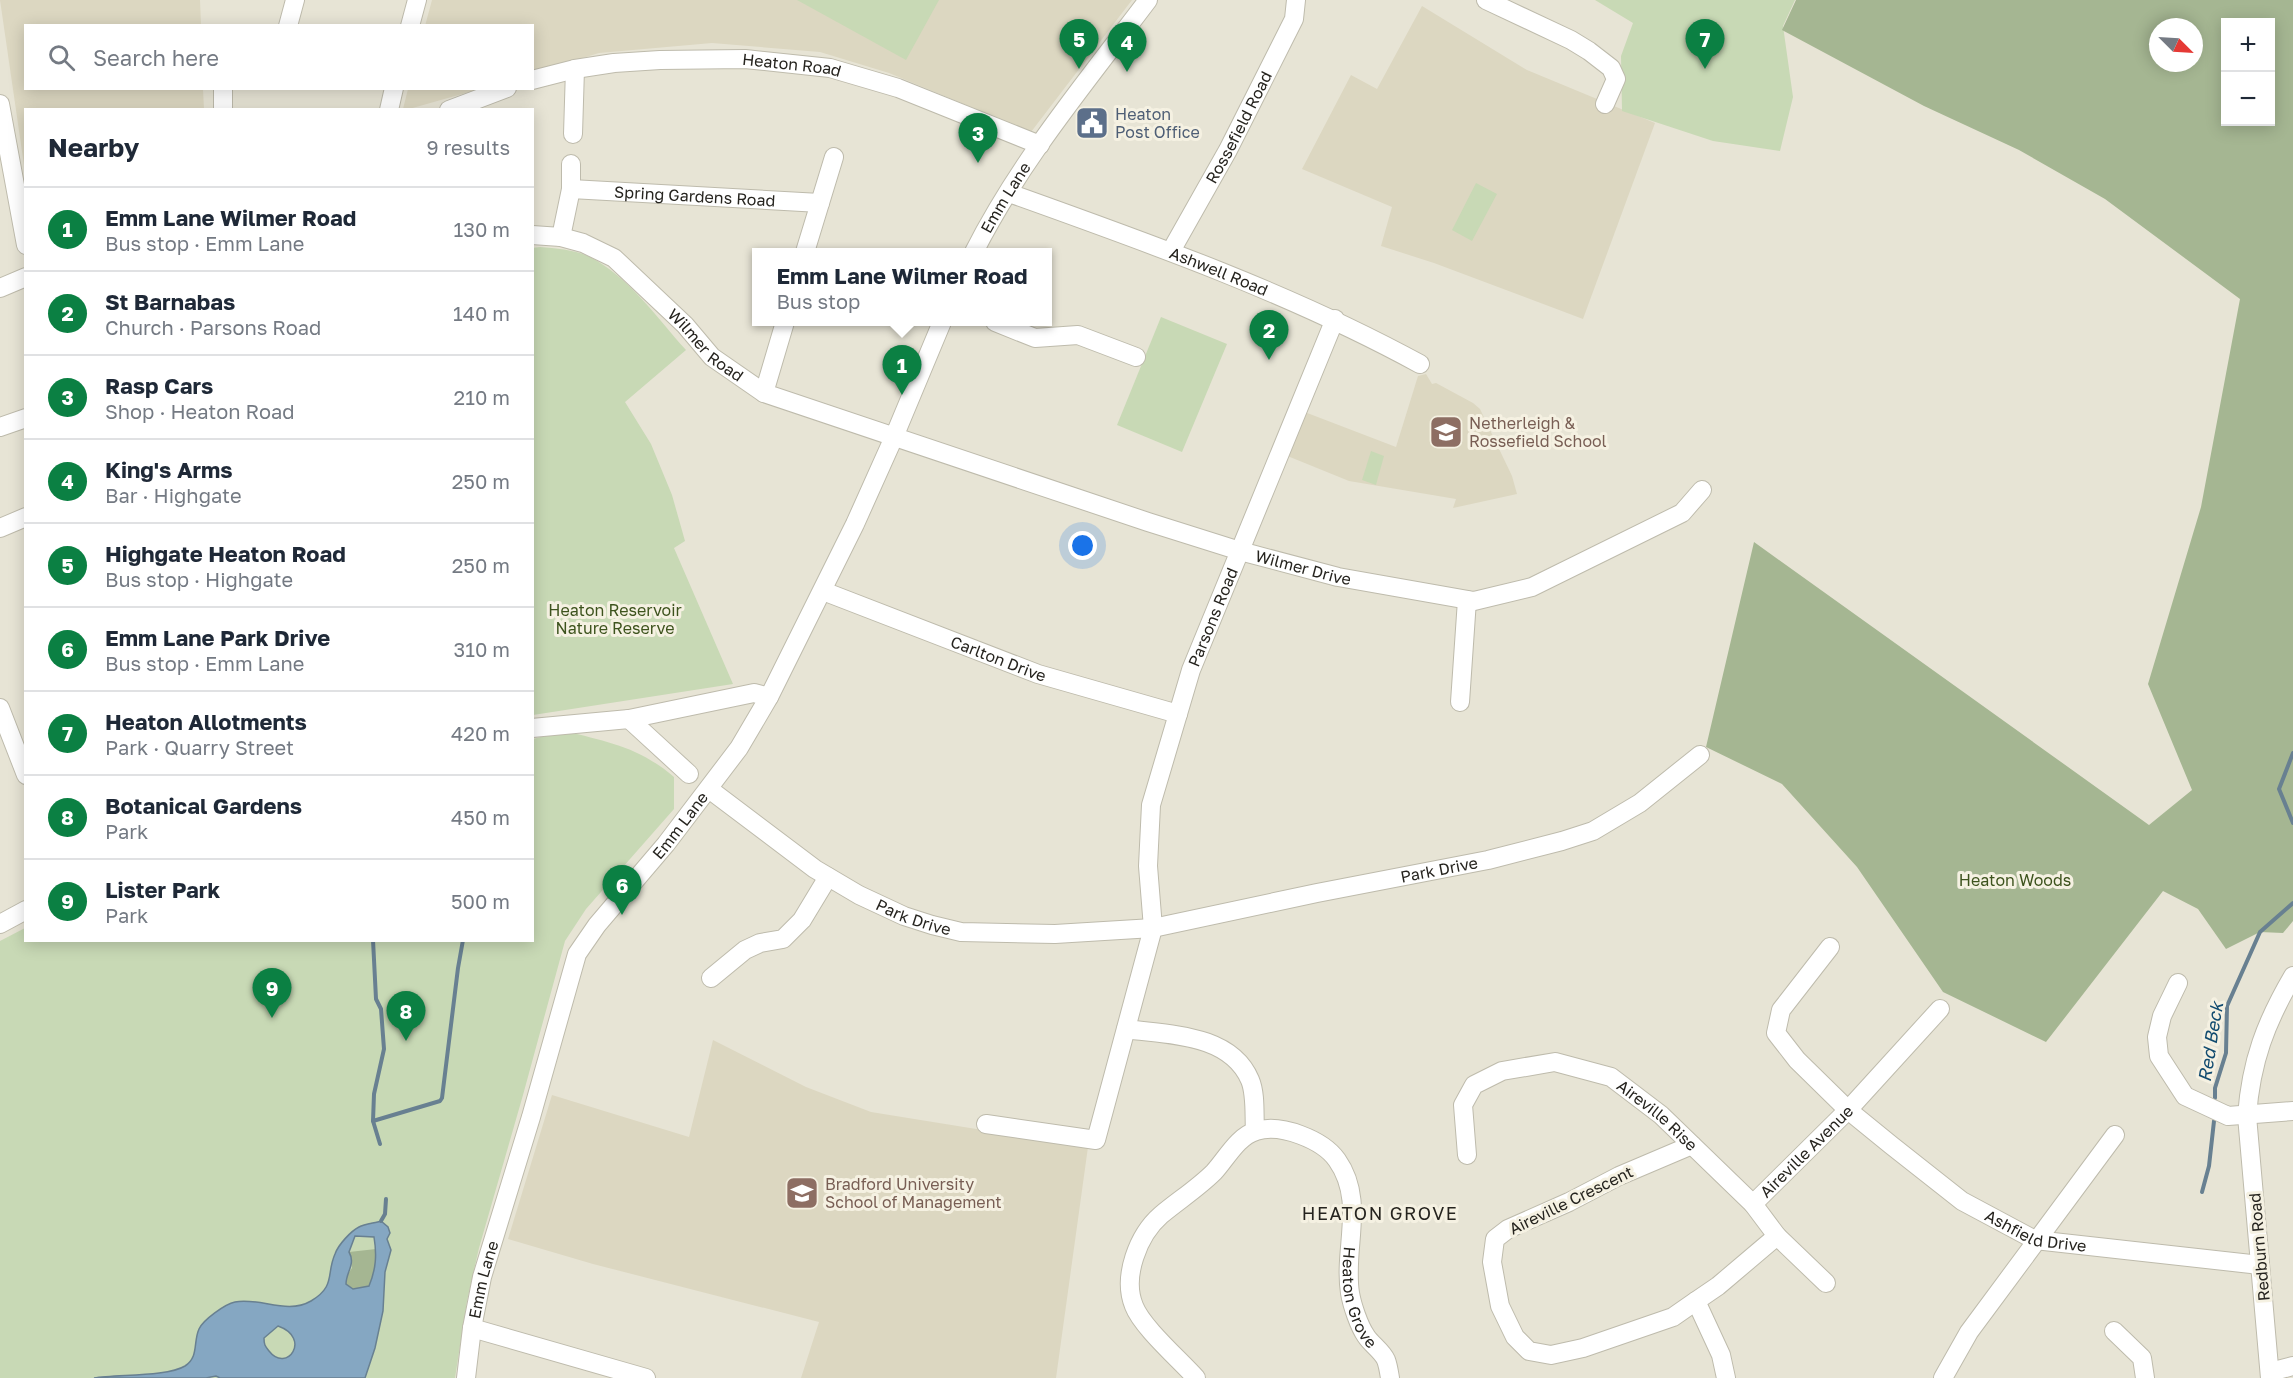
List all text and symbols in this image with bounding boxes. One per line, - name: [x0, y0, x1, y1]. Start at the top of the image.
- north arrow: [2149, 18, 2203, 72]
- map controls: [2221, 18, 2275, 126]
- button: +: [2221, 18, 2275, 72]
- pin: 5: [1060, 20, 1098, 69]
- pin: 7: [1686, 20, 1724, 69]
- pin: 4: [1108, 22, 1146, 72]
- search box: [24, 24, 534, 90]
- icon: search: [45, 41, 78, 74]
- text: Search here: [93, 44, 219, 71]
- street label: Heaton Road: [741, 49, 844, 81]
- street label: Rossefield Road: [1201, 68, 1276, 187]
- button: −: [2221, 72, 2275, 126]
- place label: Heaton Post Office: [1115, 104, 1200, 142]
- public building icon: Heaton Post Office: [1074, 105, 1110, 141]
- pin: 3: [958, 114, 998, 163]
- text: Nearby: [48, 132, 139, 163]
- text: 9 results: [426, 135, 510, 159]
- street label: Emm Lane: [976, 158, 1035, 236]
- street label: Spring Gardens Road: [614, 181, 776, 210]
- text: Emm Lane Wilmer Road: [105, 204, 356, 231]
- text: 1: [62, 217, 73, 241]
- text: 130 m: [454, 217, 510, 241]
- text: Bus stop · Emm Lane: [105, 231, 304, 255]
- street label: Ashwell Road: [1167, 243, 1271, 300]
- popup: [752, 248, 1052, 326]
- text: Emm Lane Wilmer Road: [776, 262, 1028, 289]
- text: St Barnabas: [105, 288, 235, 315]
- text: Bus stop: [776, 289, 860, 313]
- text: 2: [61, 301, 74, 325]
- text: 140 m: [453, 301, 510, 325]
- street label: Wilmer Road: [664, 304, 747, 386]
- pin: 2: [1250, 310, 1288, 360]
- text: Church · Parsons Road: [105, 315, 321, 339]
- pin: 1: [882, 346, 922, 395]
- text: Rasp Cars: [105, 372, 213, 399]
- text: 3: [61, 385, 74, 409]
- text: 210 m: [454, 385, 510, 409]
- text: Shop · Heaton Road: [105, 399, 295, 423]
- place label: Netherleigh & Rossefield School: [1469, 413, 1607, 451]
- school or university icon: Netherleigh & Rossefield School: [1428, 414, 1464, 450]
- text: King's Arms: [105, 456, 233, 483]
- text: 4: [61, 469, 74, 493]
- text: 250 m: [452, 469, 510, 493]
- text: Bar · Highgate: [105, 483, 242, 507]
- your location: [1068, 531, 1097, 560]
- text: Highgate Heaton Road: [105, 540, 346, 567]
- street label: Wilmer Drive: [1253, 546, 1353, 589]
- text: 5: [61, 553, 74, 577]
- text: 250 m: [452, 553, 510, 577]
- street label: Parsons Road: [1183, 565, 1242, 670]
- text: Bus stop · Highgate: [105, 567, 293, 591]
- park label: Heaton Reservoir Nature Reserve: [548, 600, 682, 638]
- text: Emm Lane Park Drive: [105, 624, 330, 651]
- street label: Carlton Drive: [948, 631, 1048, 686]
- text: 6: [61, 637, 74, 661]
- text: 310 m: [454, 637, 510, 661]
- text: Bus stop · Emm Lane: [105, 651, 304, 675]
- text: Heaton Allotments: [105, 708, 307, 735]
- text: 7: [62, 721, 73, 745]
- text: 420 m: [451, 721, 510, 745]
- text: Park · Quarry Street: [105, 735, 294, 759]
- street label: Emm Lane: [648, 788, 712, 863]
- text: Botanical Gardens: [105, 792, 302, 819]
- text: 8: [61, 805, 74, 829]
- text: 450 m: [451, 805, 510, 829]
- text: Park: [105, 819, 148, 843]
- street label: Park Drive: [1399, 852, 1479, 887]
- pin: 6: [602, 866, 642, 915]
- park label: Heaton Woods: [1959, 870, 2071, 890]
- text: Lister Park: [105, 876, 220, 903]
- text: 9: [61, 889, 74, 913]
- text: 500 m: [451, 889, 510, 913]
- street label: Park Drive: [873, 894, 953, 939]
- text: Park: [105, 903, 148, 927]
- pin: 9: [252, 968, 292, 1018]
- pin: 8: [386, 992, 426, 1041]
- water label: Red Beck: [2193, 999, 2227, 1083]
- street label: Aireville Rise: [1613, 1075, 1702, 1155]
- street label: Aireville Avenue: [1755, 1101, 1857, 1202]
- street label: Aireville Crescent: [1506, 1161, 1636, 1239]
- place label: Bradford University School of Management: [825, 1174, 1002, 1212]
- school or university icon: Bradford University School of Management: [784, 1175, 820, 1211]
- street label: Redburn Road: [2244, 1192, 2274, 1302]
- district label: HEATON GROVE: [1302, 1202, 1458, 1224]
- street label: Ashfield Drive: [1982, 1205, 2088, 1256]
- street label: Emm Lane: [464, 1238, 503, 1320]
- street label: Heaton Grove: [1339, 1246, 1381, 1352]

